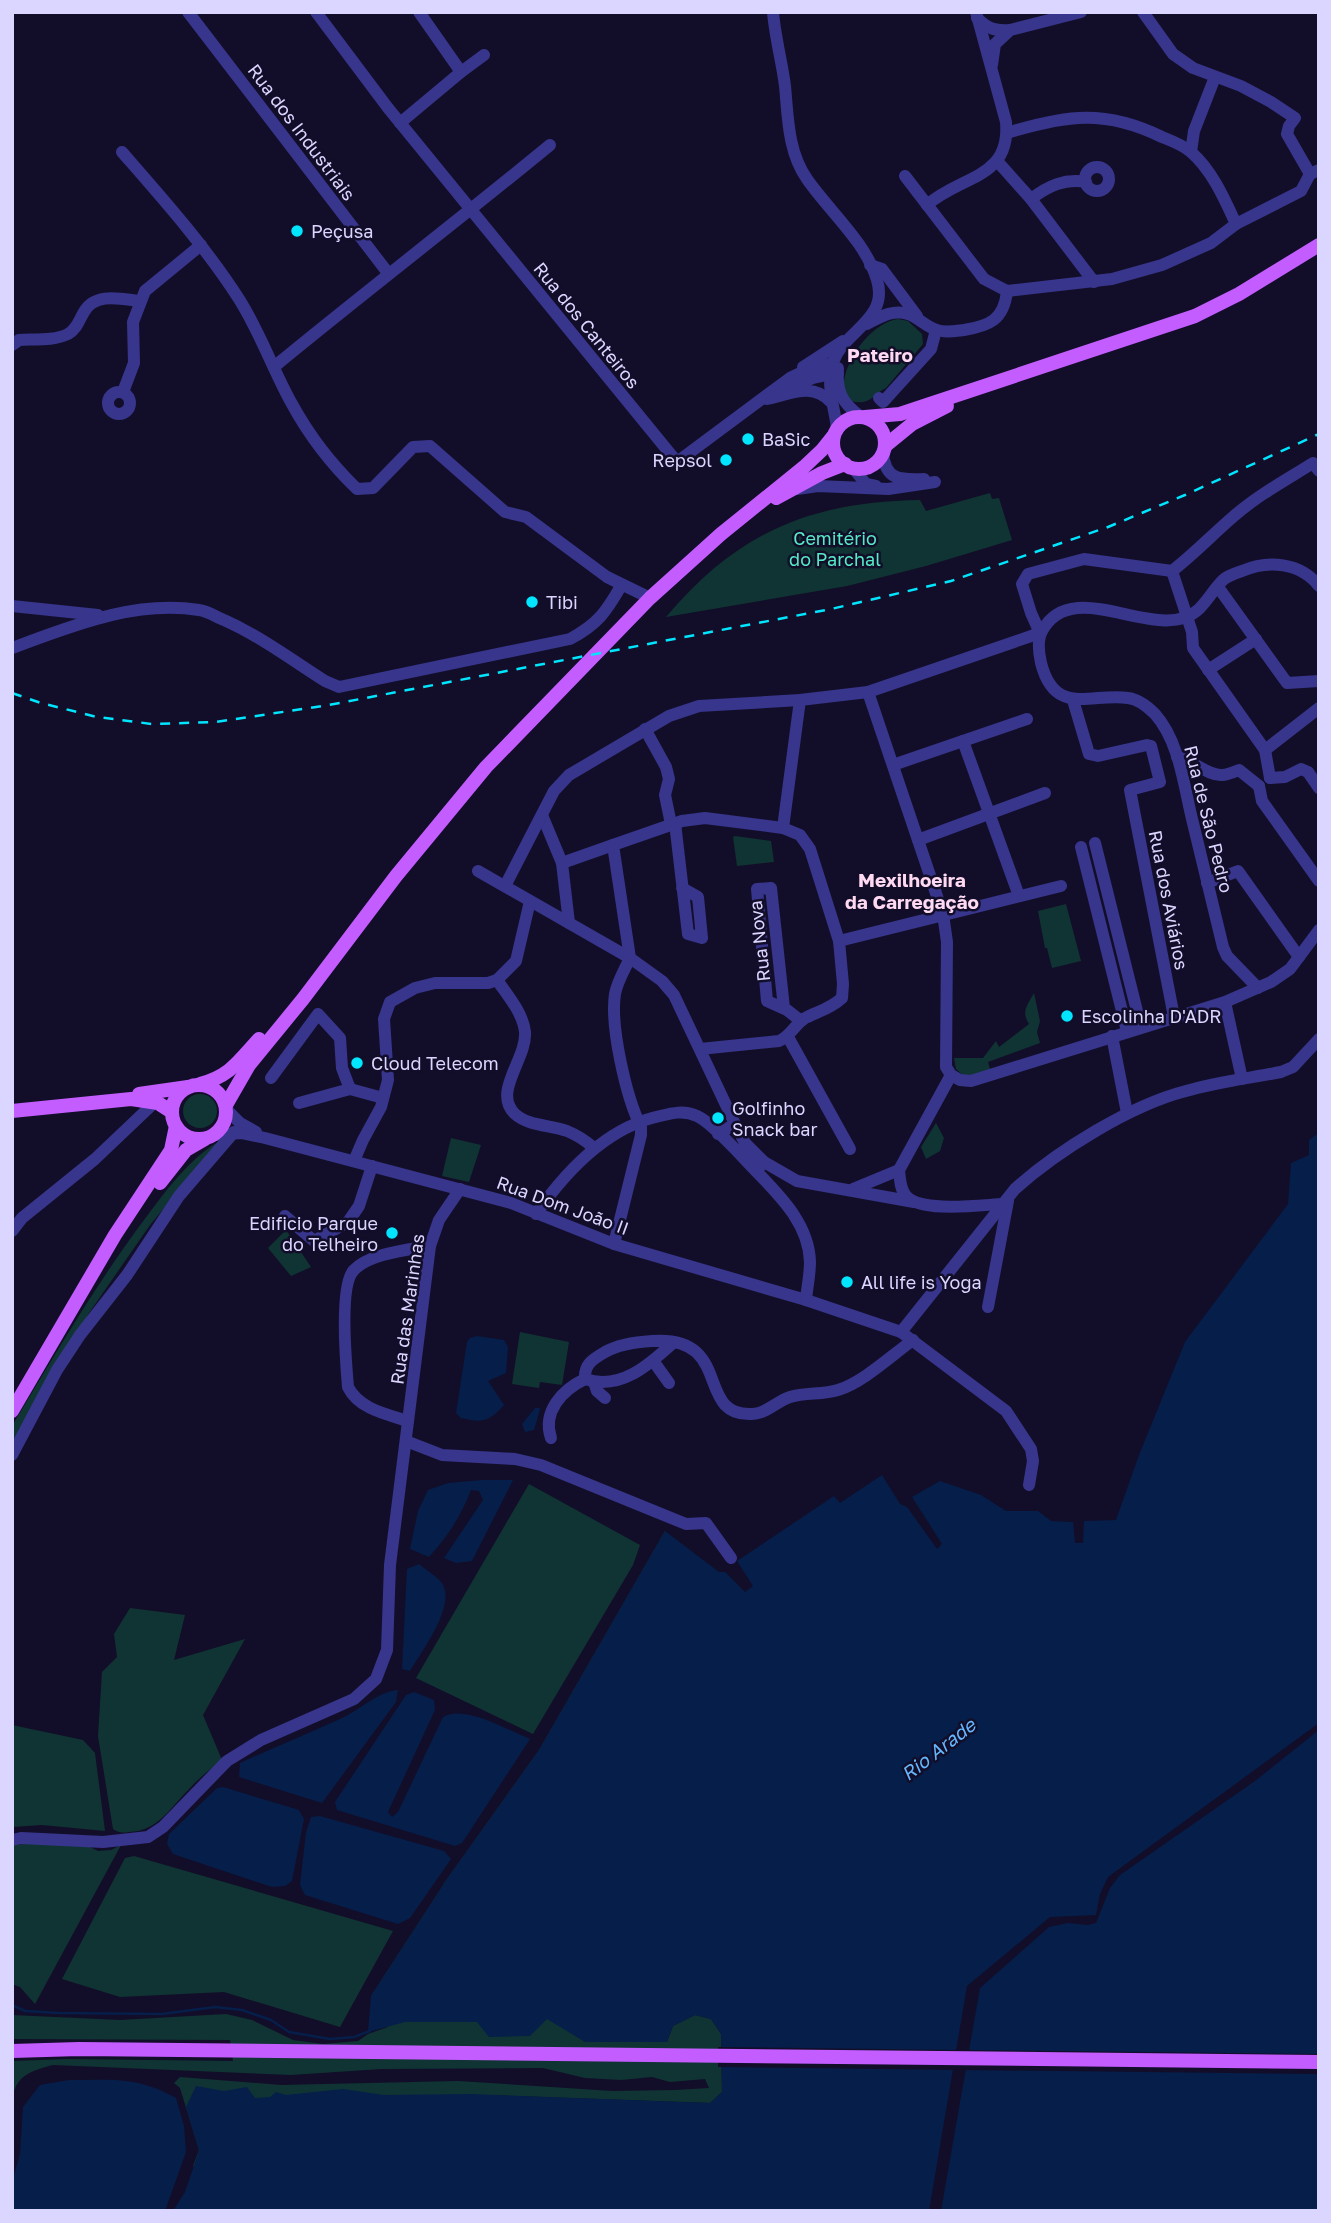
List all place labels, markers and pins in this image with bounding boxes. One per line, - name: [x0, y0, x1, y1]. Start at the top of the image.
- place label: Peçusa: [311, 220, 373, 242]
- marker: Peçusa: [289, 223, 305, 239]
- place label: BaSic: [762, 428, 811, 450]
- marker: BaSic: [740, 431, 756, 447]
- place label: Repsol: [652, 449, 712, 471]
- marker: Repsol: [718, 452, 734, 468]
- place label: Tibi: [546, 591, 578, 613]
- marker: Tibi: [524, 594, 540, 610]
- place label: Escolinha D'ADR: [1081, 1005, 1222, 1027]
- marker: Escolinha D'ADR: [1059, 1008, 1075, 1024]
- place label: Cloud Telecom: [371, 1052, 499, 1074]
- marker: Cloud Telecom: [349, 1055, 365, 1071]
- place label: Golfinho Snack bar: [732, 1097, 818, 1140]
- marker: Golfinho Snack bar: [710, 1110, 726, 1126]
- place label: Edificio Parque do Telheiro: [249, 1212, 378, 1255]
- marker: Edificio Parque do Telheiro: [384, 1225, 400, 1241]
- place label: All life is Yoga: [861, 1271, 982, 1293]
- marker: All life is Yoga: [839, 1274, 855, 1290]

